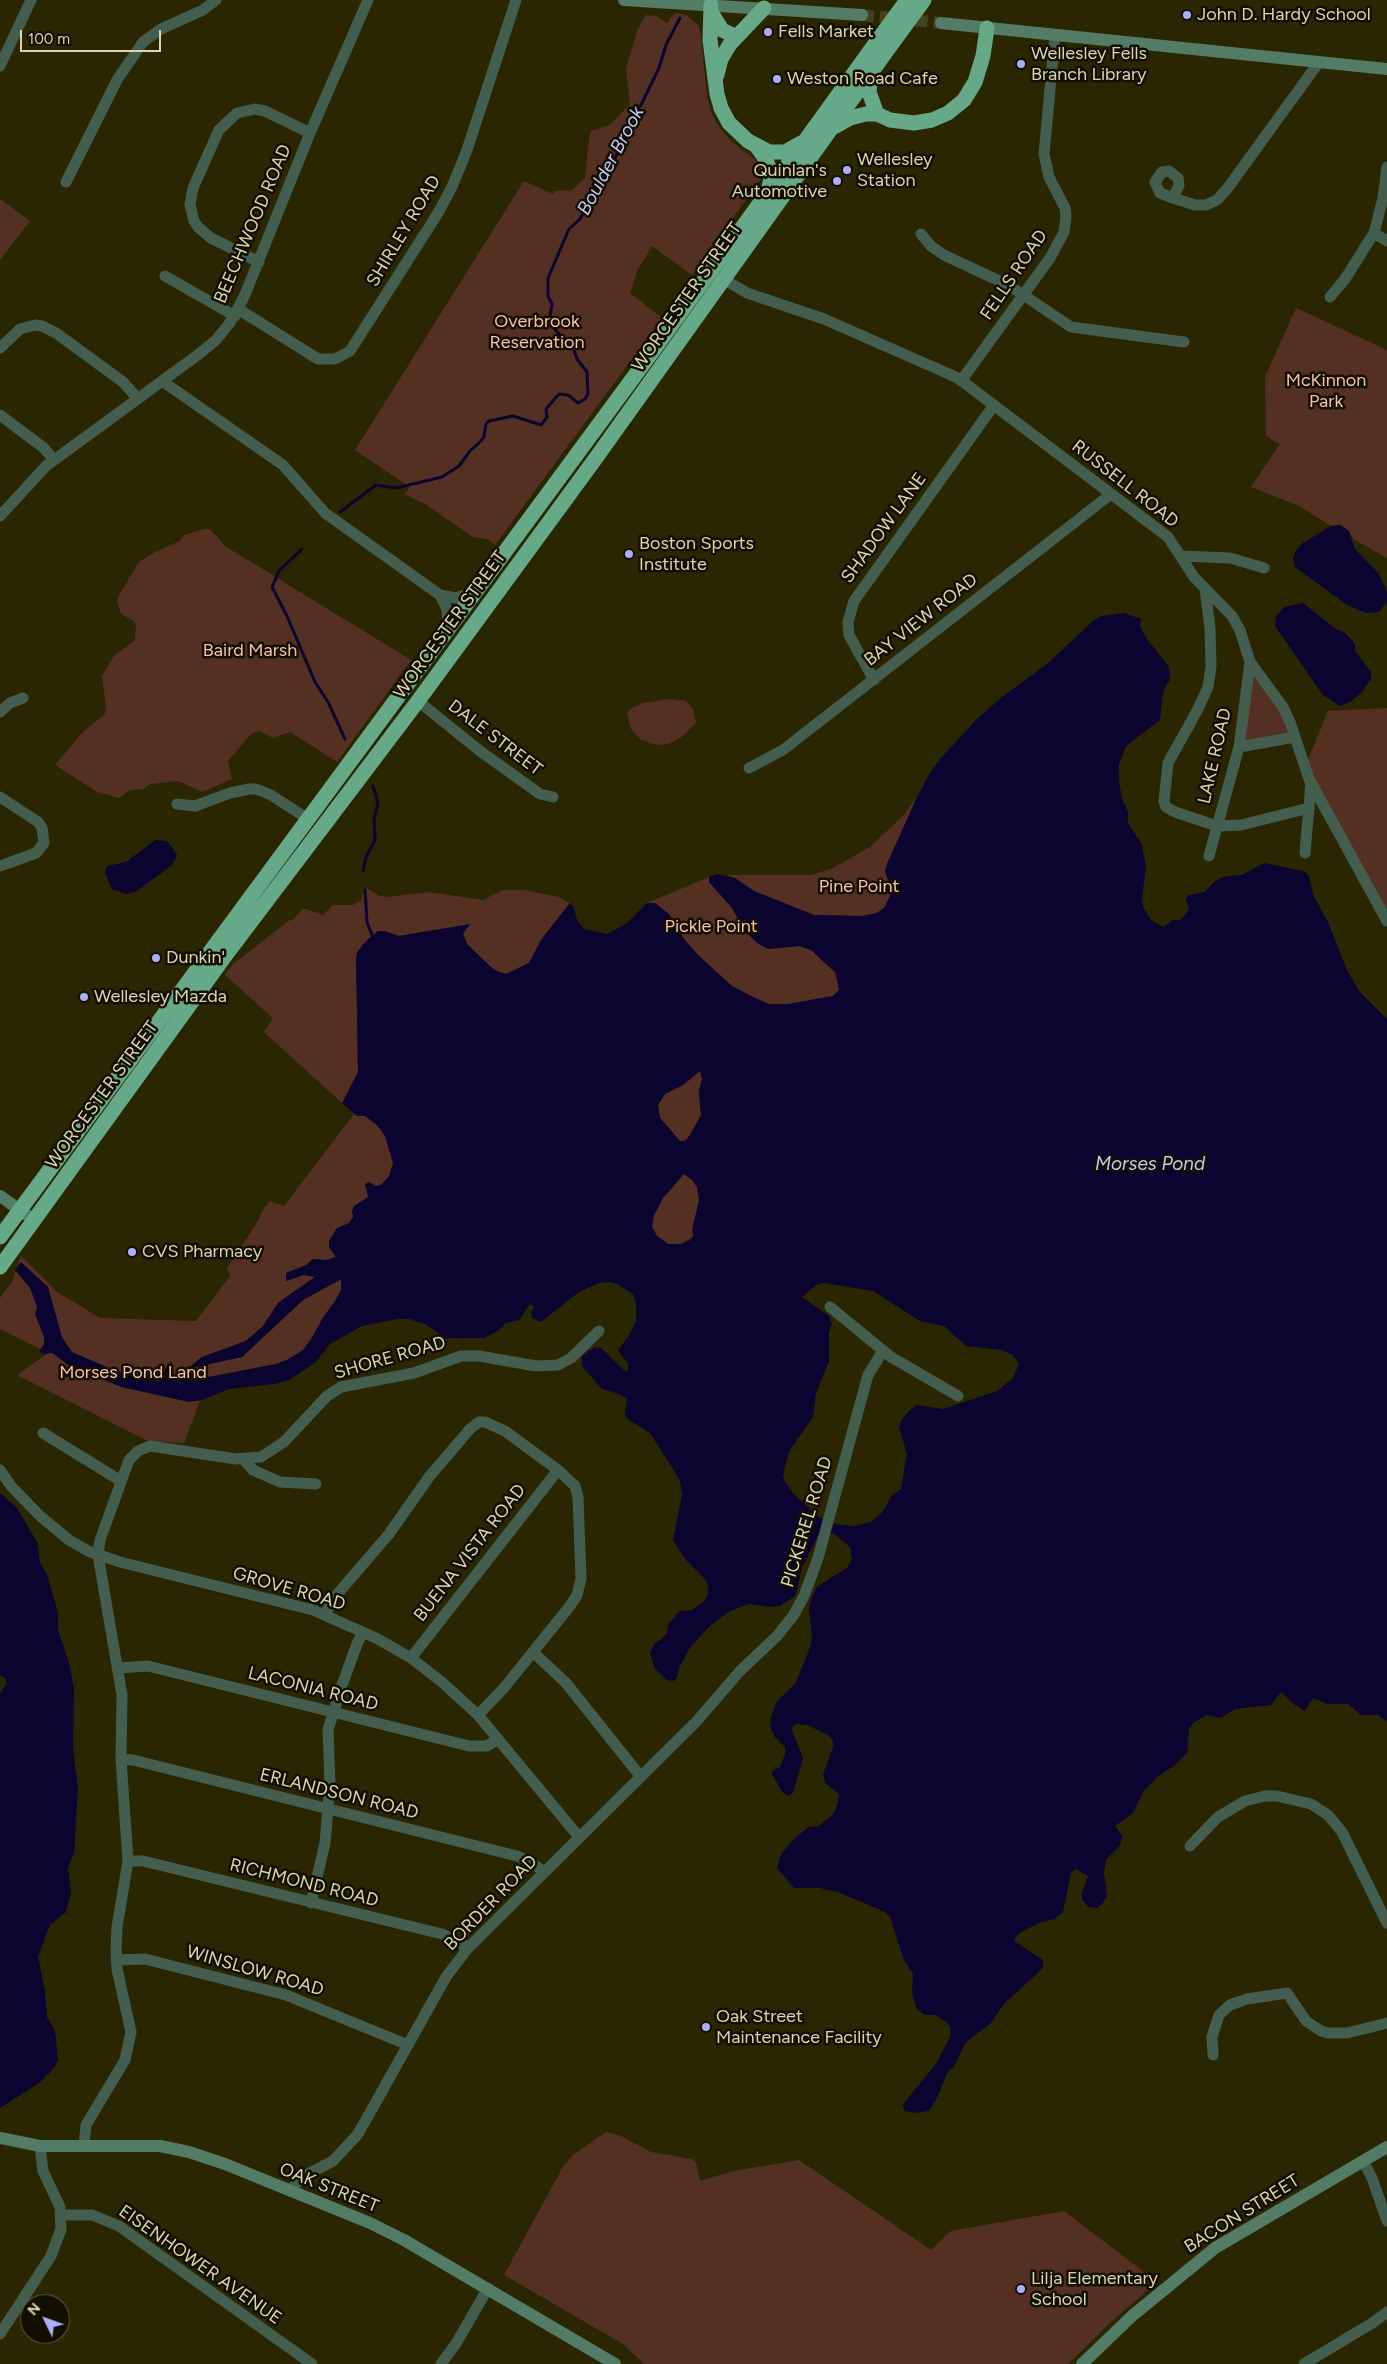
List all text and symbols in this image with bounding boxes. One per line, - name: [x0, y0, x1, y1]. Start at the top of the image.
- place label: John D. Hardy School: [1197, 4, 1371, 26]
- marker: John D. Hardy School: [1181, 9, 1193, 21]
- scale bar: [22, 20, 164, 52]
- place label: Fells Market: [778, 21, 874, 43]
- marker: Fells Market: [762, 26, 774, 38]
- text: 100 m: [28, 30, 70, 48]
- place label: Wellesley Fells Branch Library: [1031, 43, 1147, 86]
- marker: Wellesley Fells Branch Library: [1015, 58, 1027, 70]
- place label: Weston Road Cafe: [787, 68, 938, 90]
- marker: Weston Road Cafe: [771, 73, 783, 85]
- water label: Boulder Brook: [573, 103, 649, 219]
- street label: BEECHWOOD ROAD: [210, 141, 296, 307]
- place label: Wellesley Station: [857, 149, 933, 192]
- place label: Quinlan's Automotive: [732, 160, 827, 202]
- marker: Wellesley Station: [841, 164, 853, 176]
- street label: SHIRLEY ROAD: [362, 171, 446, 291]
- marker: Quinlan's Automotive: [831, 175, 843, 187]
- street label: WORCESTER STREET: [627, 218, 747, 376]
- street label: FELLS ROAD: [976, 226, 1052, 324]
- park label: Overbrook Reservation: [489, 311, 585, 354]
- park label: McKinnon Park: [1286, 370, 1366, 412]
- street label: RUSSELL ROAD: [1067, 436, 1183, 532]
- street label: SHADOW LANE: [837, 469, 931, 587]
- place label: Boston Sports Institute: [639, 533, 754, 576]
- street label: WORCESTER STREET: [389, 547, 511, 703]
- marker: Boston Sports Institute: [623, 548, 635, 560]
- street label: BAY VIEW ROAD: [860, 569, 982, 671]
- park label: Baird Marsh: [203, 640, 297, 662]
- street label: DALE STREET: [444, 696, 546, 780]
- street label: LAKE ROAD: [1194, 706, 1236, 806]
- park label: Pine Point: [819, 876, 899, 898]
- park label: Pickle Point: [664, 916, 758, 938]
- place label: Dunkin': [166, 947, 225, 969]
- marker: Dunkin': [150, 952, 162, 964]
- place label: Wellesley Mazda: [94, 986, 227, 1008]
- marker: Wellesley Mazda: [78, 991, 90, 1003]
- street label: WORCESTER STREET: [41, 1017, 163, 1173]
- water label: Morses Pond: [1095, 1153, 1205, 1175]
- place label: CVS Pharmacy: [142, 1241, 262, 1263]
- marker: CVS Pharmacy: [126, 1246, 138, 1258]
- street label: SHORE ROAD: [332, 1332, 448, 1384]
- park label: Morses Pond Land: [59, 1362, 207, 1384]
- street label: PICKEREL ROAD: [777, 1454, 837, 1590]
- street label: BUENA VISTA ROAD: [410, 1480, 530, 1626]
- street label: GROVE ROAD: [230, 1563, 348, 1615]
- street label: LACONIA ROAD: [246, 1662, 380, 1716]
- street label: ERLANDSON ROAD: [257, 1764, 421, 1824]
- street label: BORDER ROAD: [440, 1851, 542, 1955]
- street label: RICHMOND ROAD: [227, 1854, 381, 1912]
- street label: WINSLOW ROAD: [184, 1941, 326, 2001]
- place label: Oak Street Maintenance Facility: [716, 2006, 882, 2048]
- marker: Oak Street Maintenance Facility: [700, 2021, 712, 2033]
- street label: OAK STREET: [276, 2158, 382, 2218]
- street label: BACON STREET: [1180, 2170, 1304, 2258]
- street label: EISENHOWER AVENUE: [114, 2201, 286, 2329]
- place label: Lilja Elementary School: [1031, 2268, 1158, 2310]
- marker: Lilja Elementary School: [1015, 2283, 1027, 2295]
- north arrow: [20, 2294, 70, 2344]
- text: N: [24, 2300, 44, 2319]

